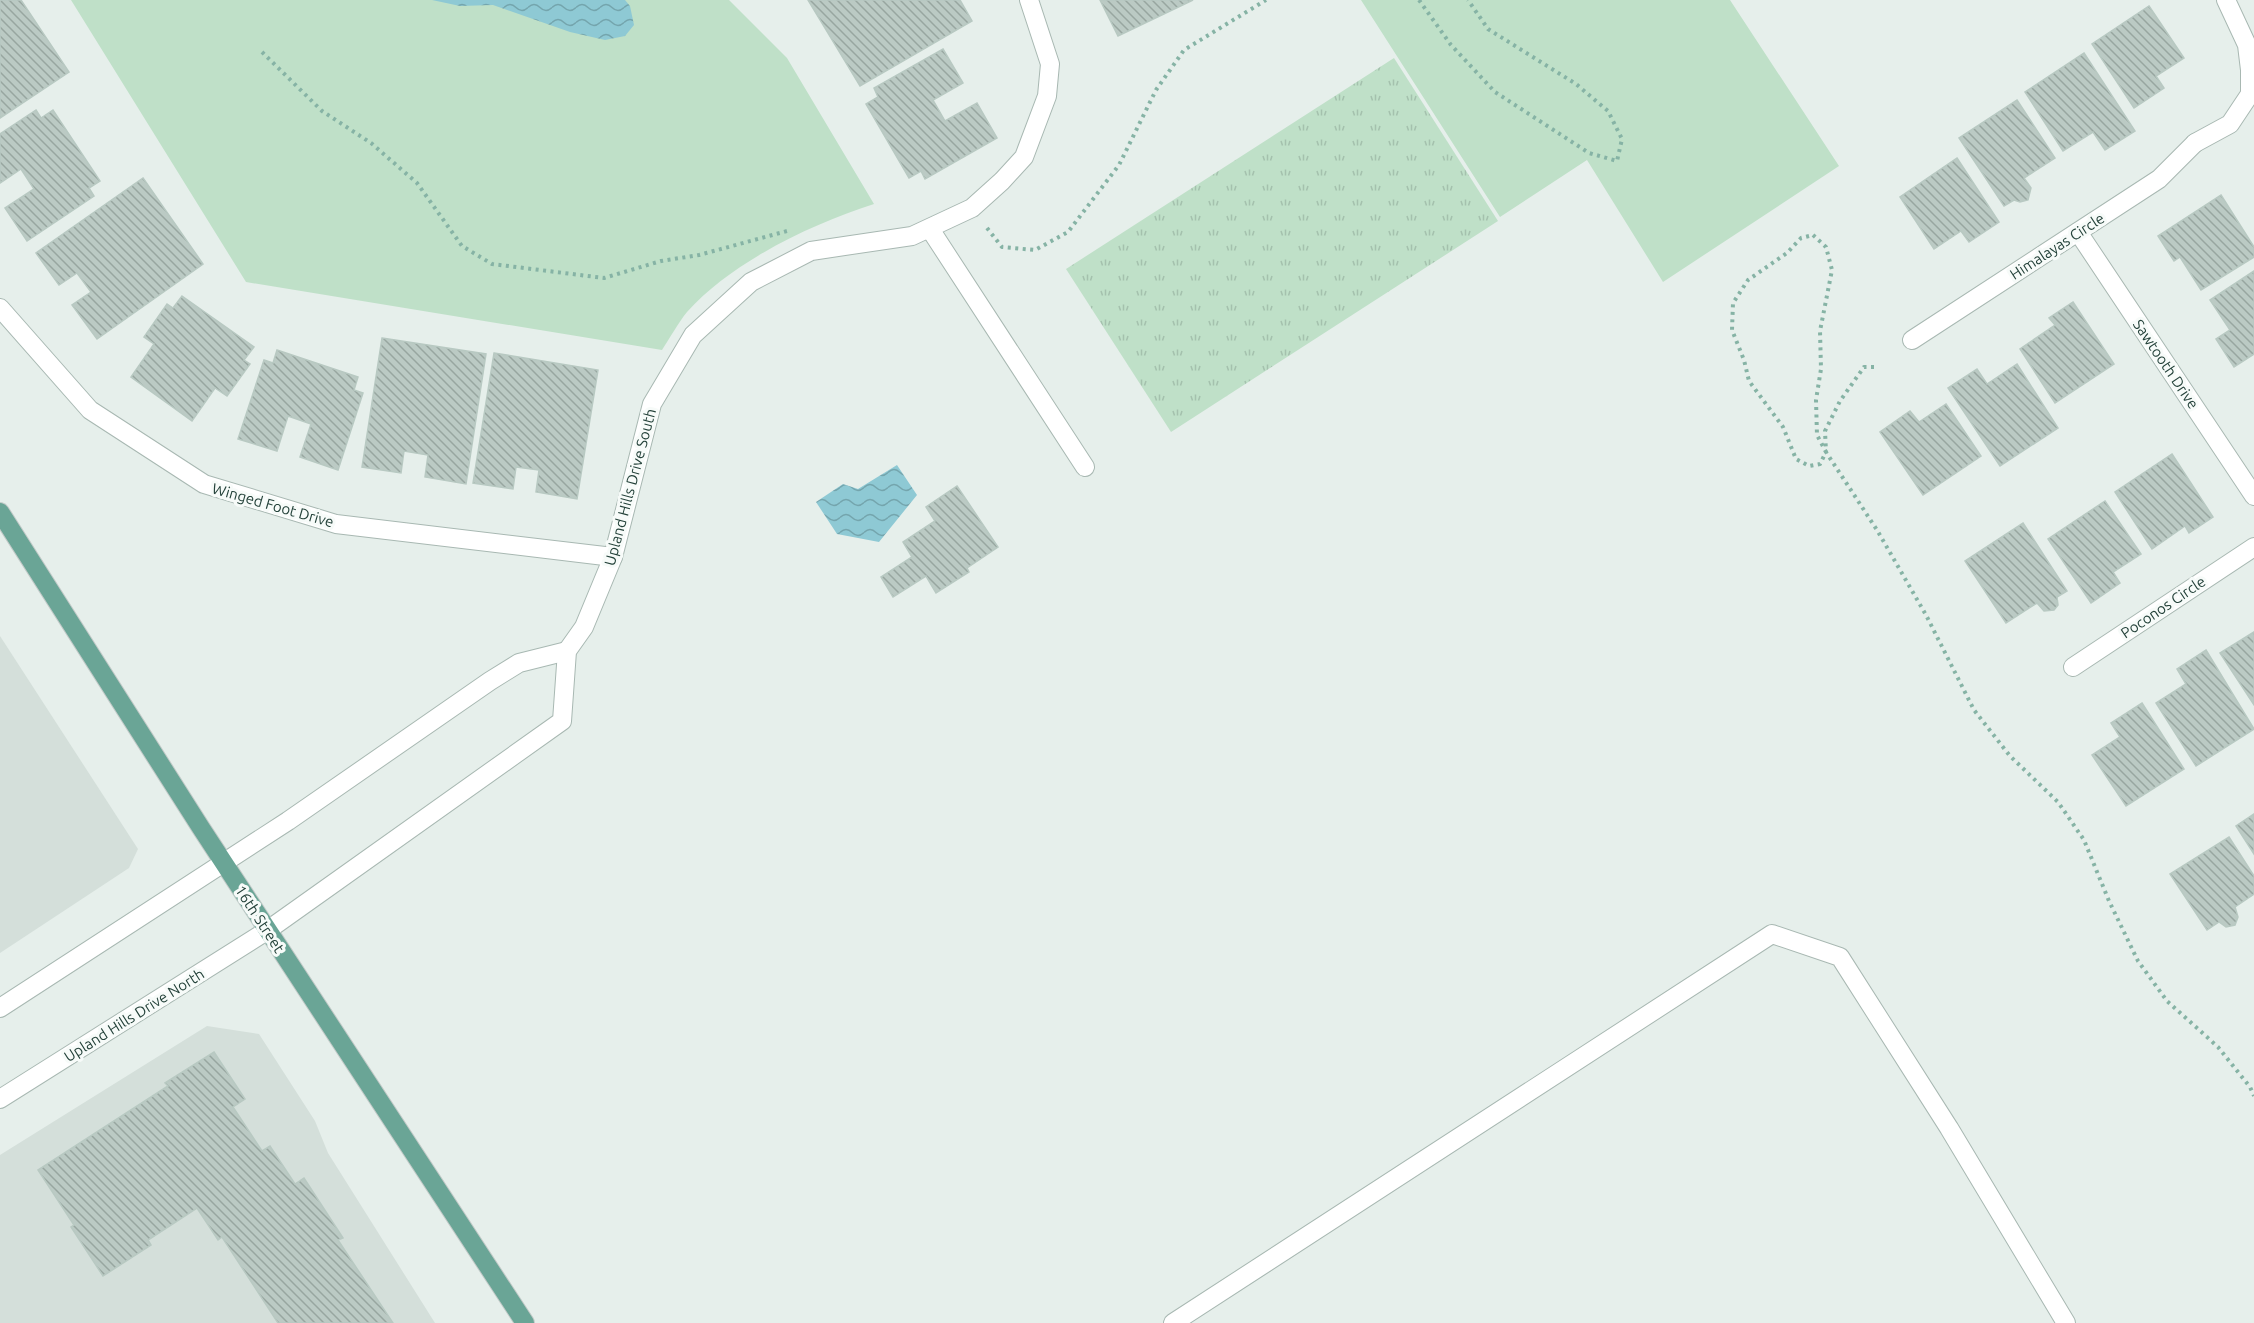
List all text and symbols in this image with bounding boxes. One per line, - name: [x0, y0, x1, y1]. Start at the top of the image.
- street label: Himalayas Circle: [2007, 209, 2107, 283]
- street label: Sawtooth Drive: [2130, 316, 2202, 412]
- street label: Upland Hills Drive South: [601, 407, 659, 567]
- street label: Winged Foot Drive: [210, 480, 336, 530]
- street label: Poconos Circle: [2118, 572, 2208, 642]
- street label: 16th Street: [232, 882, 288, 956]
- street label: Upland Hills Drive North: [61, 965, 207, 1065]

